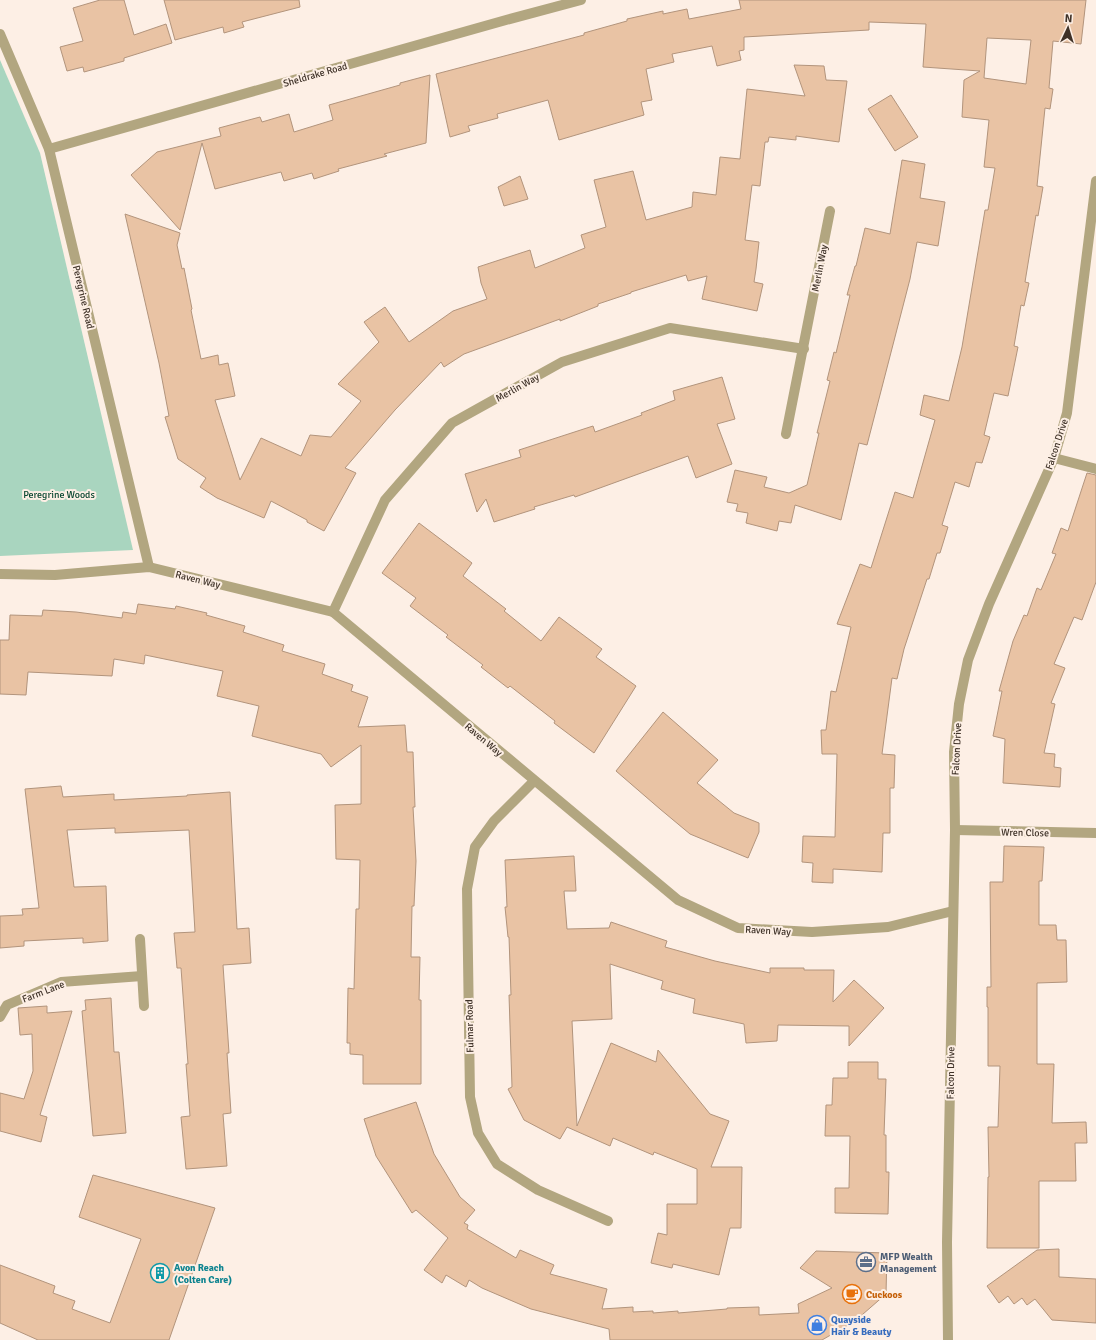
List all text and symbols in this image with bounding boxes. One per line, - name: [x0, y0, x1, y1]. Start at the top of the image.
- north arrow: [1048, 8, 1088, 48]
- text: N: [1064, 12, 1073, 25]
- street label: Sheldrake Road: [282, 60, 349, 90]
- street label: Merlin Way: [810, 243, 830, 293]
- street label: Peregrine Road: [70, 264, 96, 330]
- street label: Merlin Way: [494, 371, 542, 405]
- street label: Falcon Drive: [1043, 417, 1071, 471]
- park label: Peregrine Woods: [23, 489, 95, 501]
- street label: Raven Way: [174, 569, 222, 591]
- street label: Raven Way: [462, 720, 505, 759]
- street label: Falcon Drive: [950, 722, 964, 776]
- street label: Wren Close: [1001, 827, 1049, 839]
- street label: Raven Way: [745, 924, 791, 938]
- street label: Farm Lane: [20, 978, 66, 1006]
- street label: Fulmar Road: [464, 999, 476, 1053]
- street label: Falcon Drive: [945, 1047, 957, 1099]
- office icon: MFP Wealth Management: [855, 1251, 877, 1273]
- place label: MFP Wealth Management: [880, 1251, 937, 1275]
- building icon: Avon Reach (Colten Care): [149, 1262, 171, 1284]
- place label: Avon Reach (Colten Care): [174, 1262, 232, 1286]
- cafe icon: Cuckoos: [841, 1283, 863, 1305]
- place label: Cuckoos: [866, 1289, 903, 1301]
- shop icon: Quayside Hair & Beauty: [806, 1314, 828, 1336]
- place label: Quayside Hair & Beauty: [831, 1314, 892, 1338]

